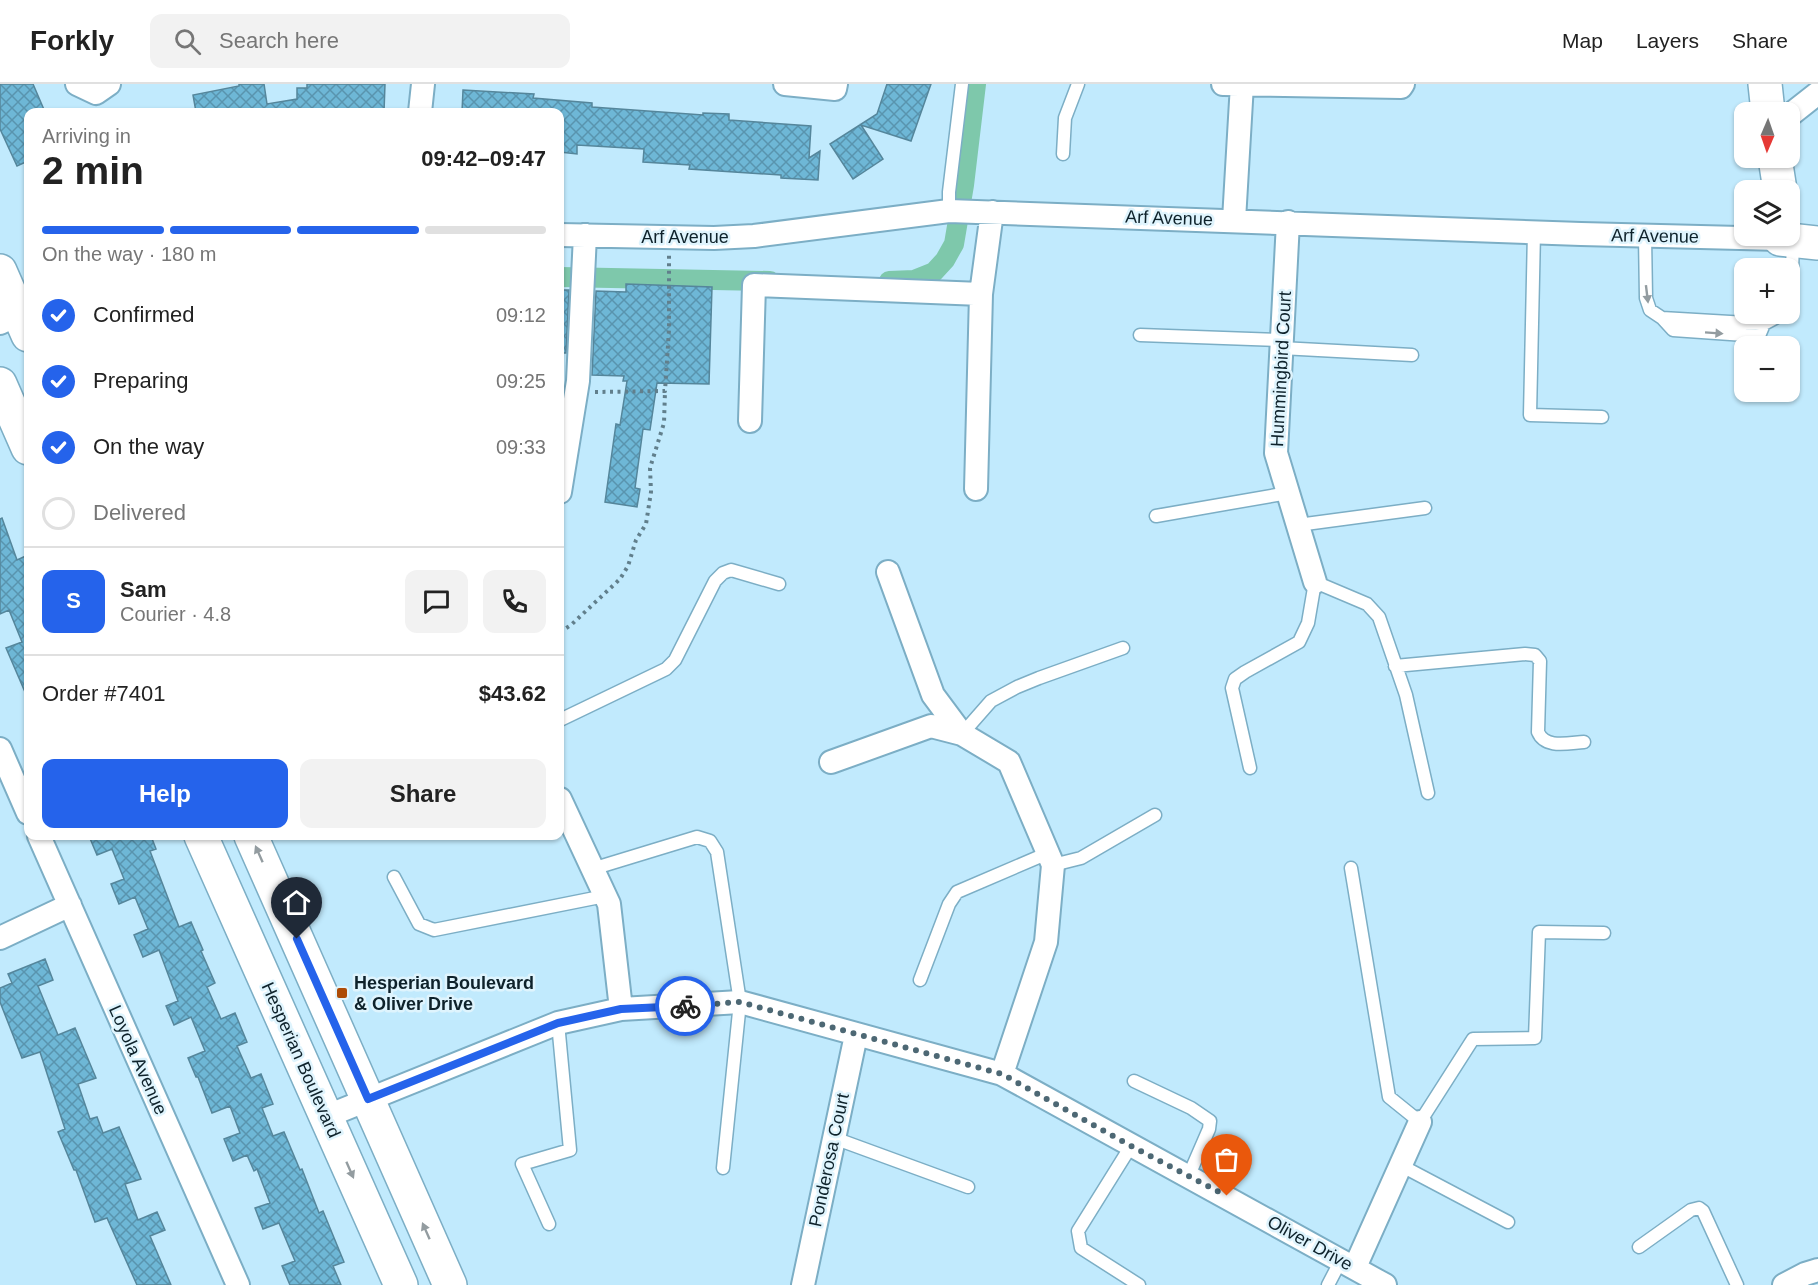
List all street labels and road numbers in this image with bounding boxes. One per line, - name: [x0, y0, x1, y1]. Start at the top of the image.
- street label: Arf Avenue: [1125, 206, 1213, 230]
- street label: Arf Avenue: [1611, 225, 1699, 247]
- street label: Arf Avenue: [641, 227, 729, 247]
- street label: Hummingbird Court: [1267, 291, 1295, 447]
- street label: Hesperian Boulevard: [258, 979, 344, 1141]
- street label: Loyola Avenue: [105, 1002, 171, 1118]
- street label: Ponderosa Court: [805, 1091, 853, 1229]
- street label: Oliver Drive: [1264, 1211, 1356, 1275]

